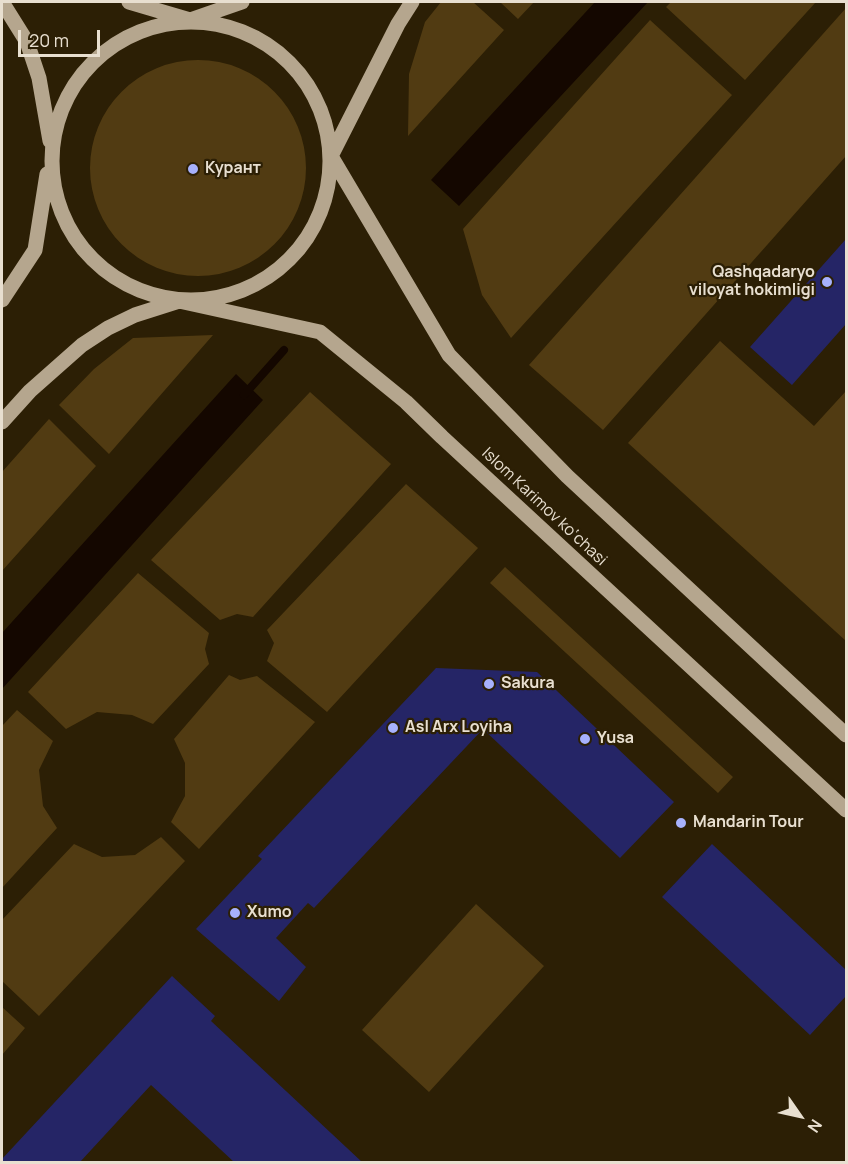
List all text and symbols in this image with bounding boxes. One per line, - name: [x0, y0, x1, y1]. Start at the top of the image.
- scale bar: [21, 18, 104, 56]
- text: 20 m: [29, 28, 69, 52]
- place label: Курант: [205, 159, 261, 179]
- marker: Курант: [186, 162, 200, 176]
- place label: Qashqadaryo viloyat hokimligi: [689, 263, 815, 301]
- marker: Qashqadaryo viloyat hokimligi: [820, 275, 834, 289]
- street label: Islom Karimov ko‘chasi: [477, 444, 611, 570]
- place label: Sakura: [501, 674, 555, 694]
- marker: Sakura: [482, 677, 496, 691]
- place label: Asl Arx Loyiha: [405, 718, 512, 738]
- marker: Asl Arx Loyiha: [386, 721, 400, 735]
- place label: Yusa: [597, 729, 634, 749]
- marker: Yusa: [578, 732, 592, 746]
- place label: Mandarin Tour: [693, 813, 804, 833]
- marker: Mandarin Tour: [674, 816, 688, 830]
- place label: Xumo: [247, 903, 292, 923]
- marker: Xumo: [228, 906, 242, 920]
- north arrow: [770, 1086, 830, 1146]
- text: N: [803, 1115, 827, 1137]

